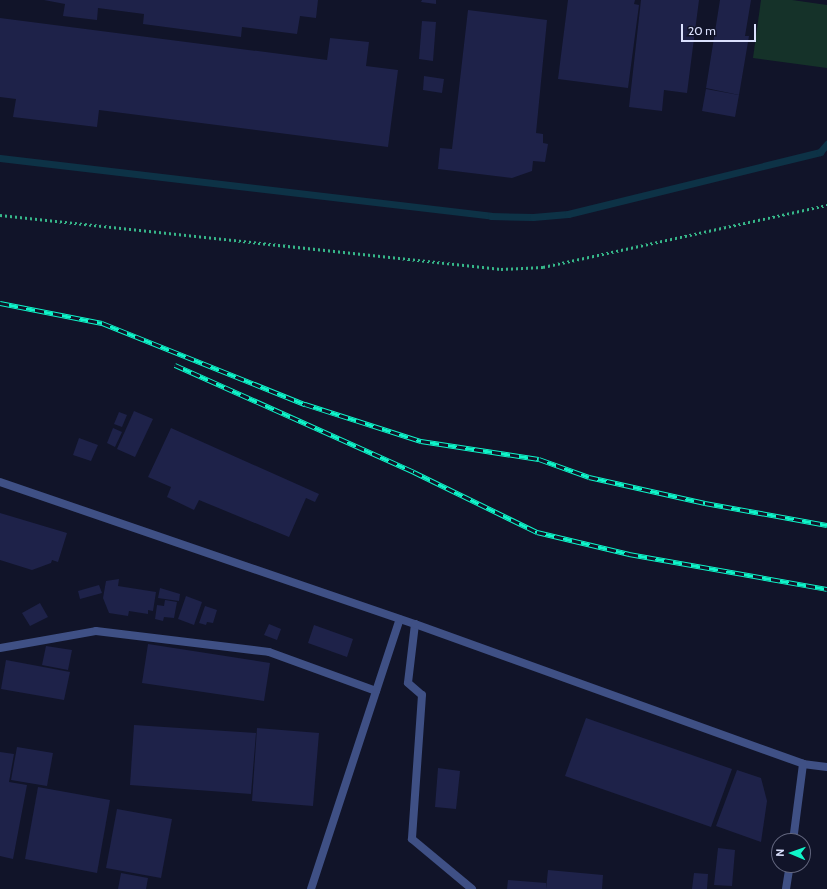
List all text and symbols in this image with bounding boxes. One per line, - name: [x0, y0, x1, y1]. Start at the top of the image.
- scale bar: [683, 16, 758, 42]
- text: 20 m: [688, 23, 716, 38]
- north arrow: [771, 833, 811, 873]
- text: N: [773, 848, 787, 857]

